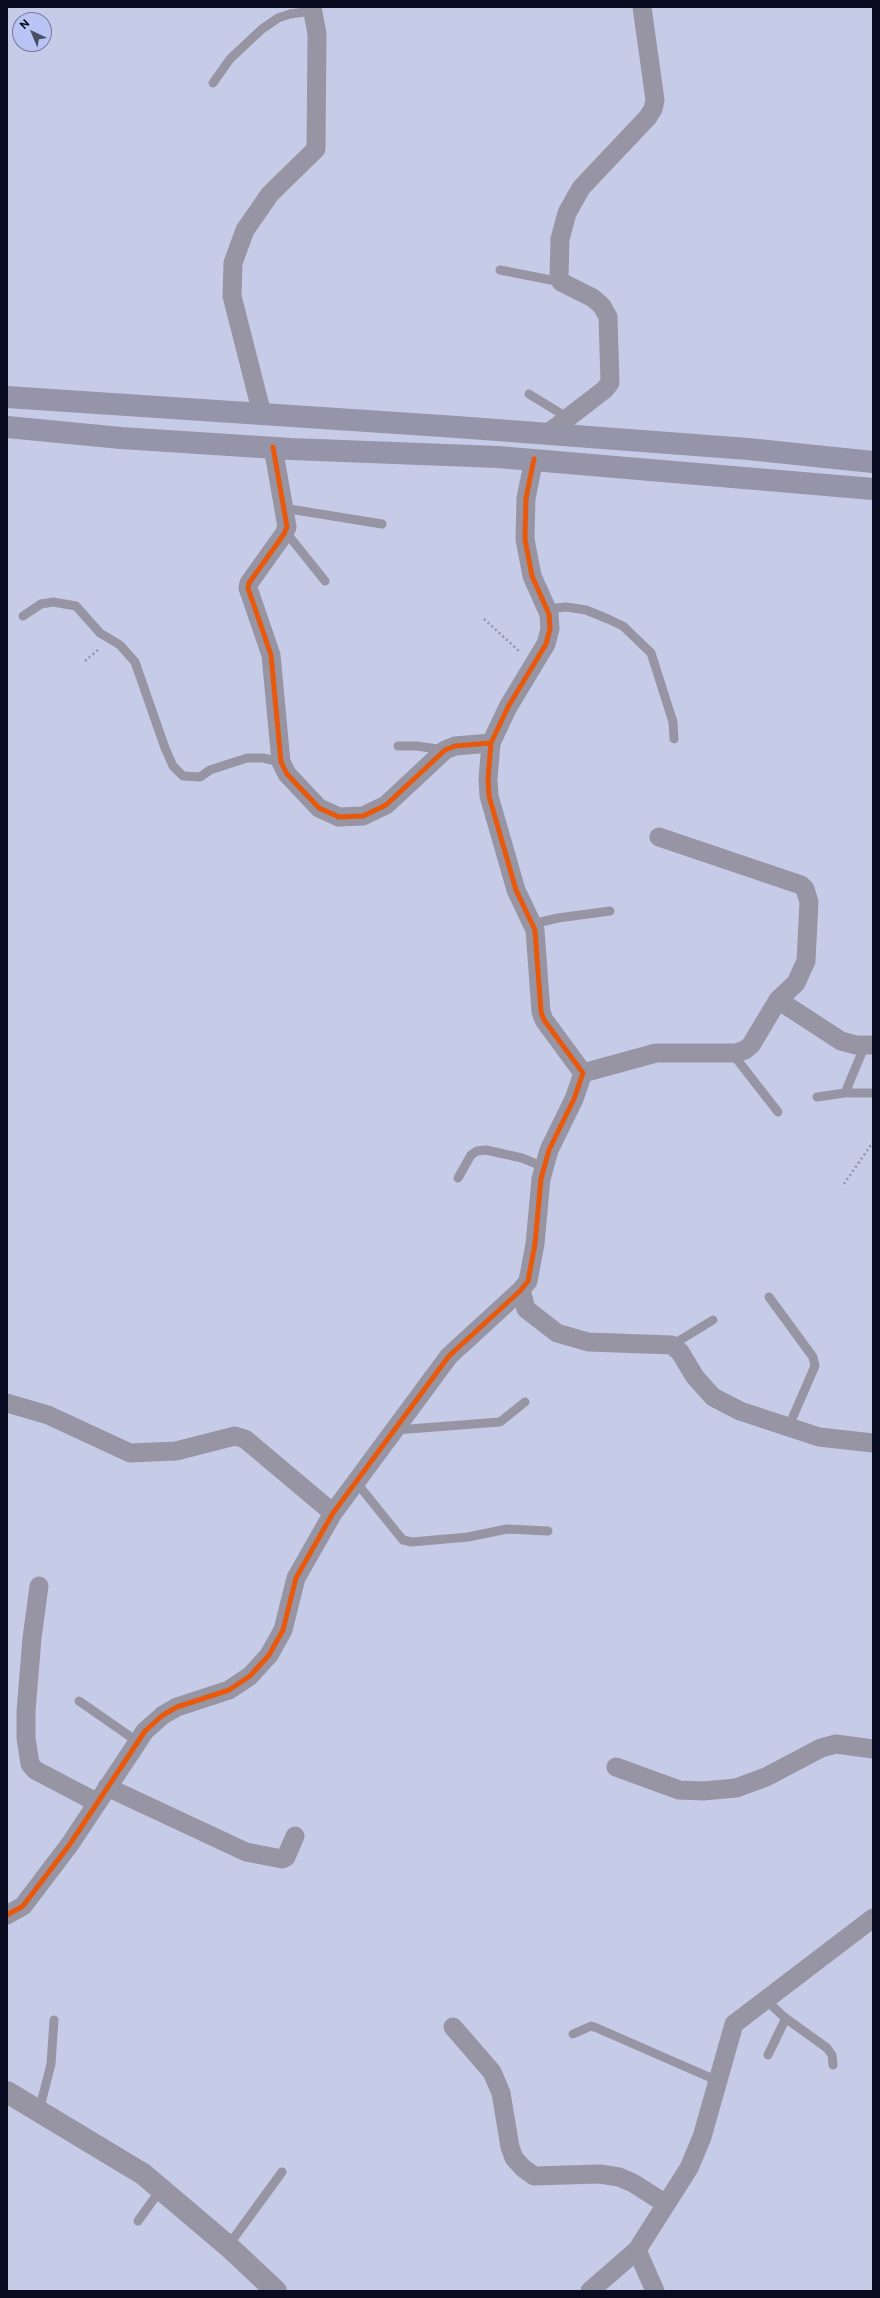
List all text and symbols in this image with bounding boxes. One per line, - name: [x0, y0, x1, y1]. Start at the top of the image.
- north arrow: [12, 12, 52, 52]
- text: N: [17, 16, 31, 31]

